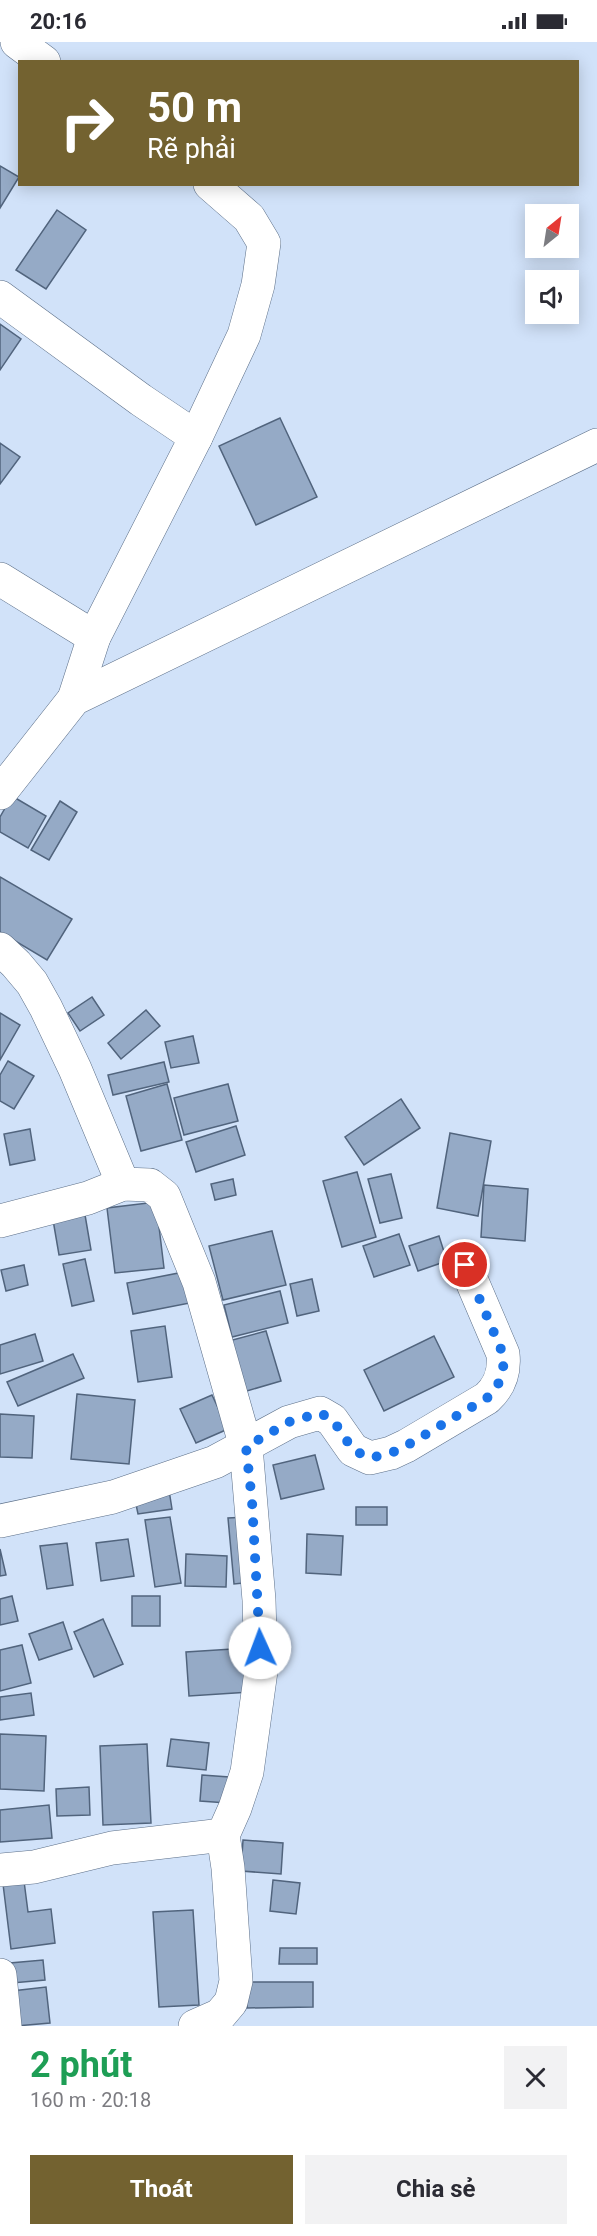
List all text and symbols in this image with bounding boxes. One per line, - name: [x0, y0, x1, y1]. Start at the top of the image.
- text: 20:16: [30, 9, 87, 34]
- text: 50 m: [147, 83, 242, 132]
- icon: right: [48, 84, 126, 162]
- text: Rẽ phải: [147, 133, 236, 165]
- north arrow: [525, 204, 579, 258]
- map controls: [525, 204, 579, 324]
- button: sound: [525, 270, 579, 324]
- pin: [439, 1239, 490, 1290]
- icon: arrive: [448, 1248, 481, 1281]
- position arrow: [228, 1616, 292, 1680]
- text: 2 phút: [30, 2044, 132, 2086]
- button: close: [504, 2046, 567, 2109]
- text: 160 m · 20:18: [30, 2088, 151, 2112]
- button: Thoát: [30, 2155, 293, 2224]
- button: Chia sẻ: [305, 2155, 567, 2224]

